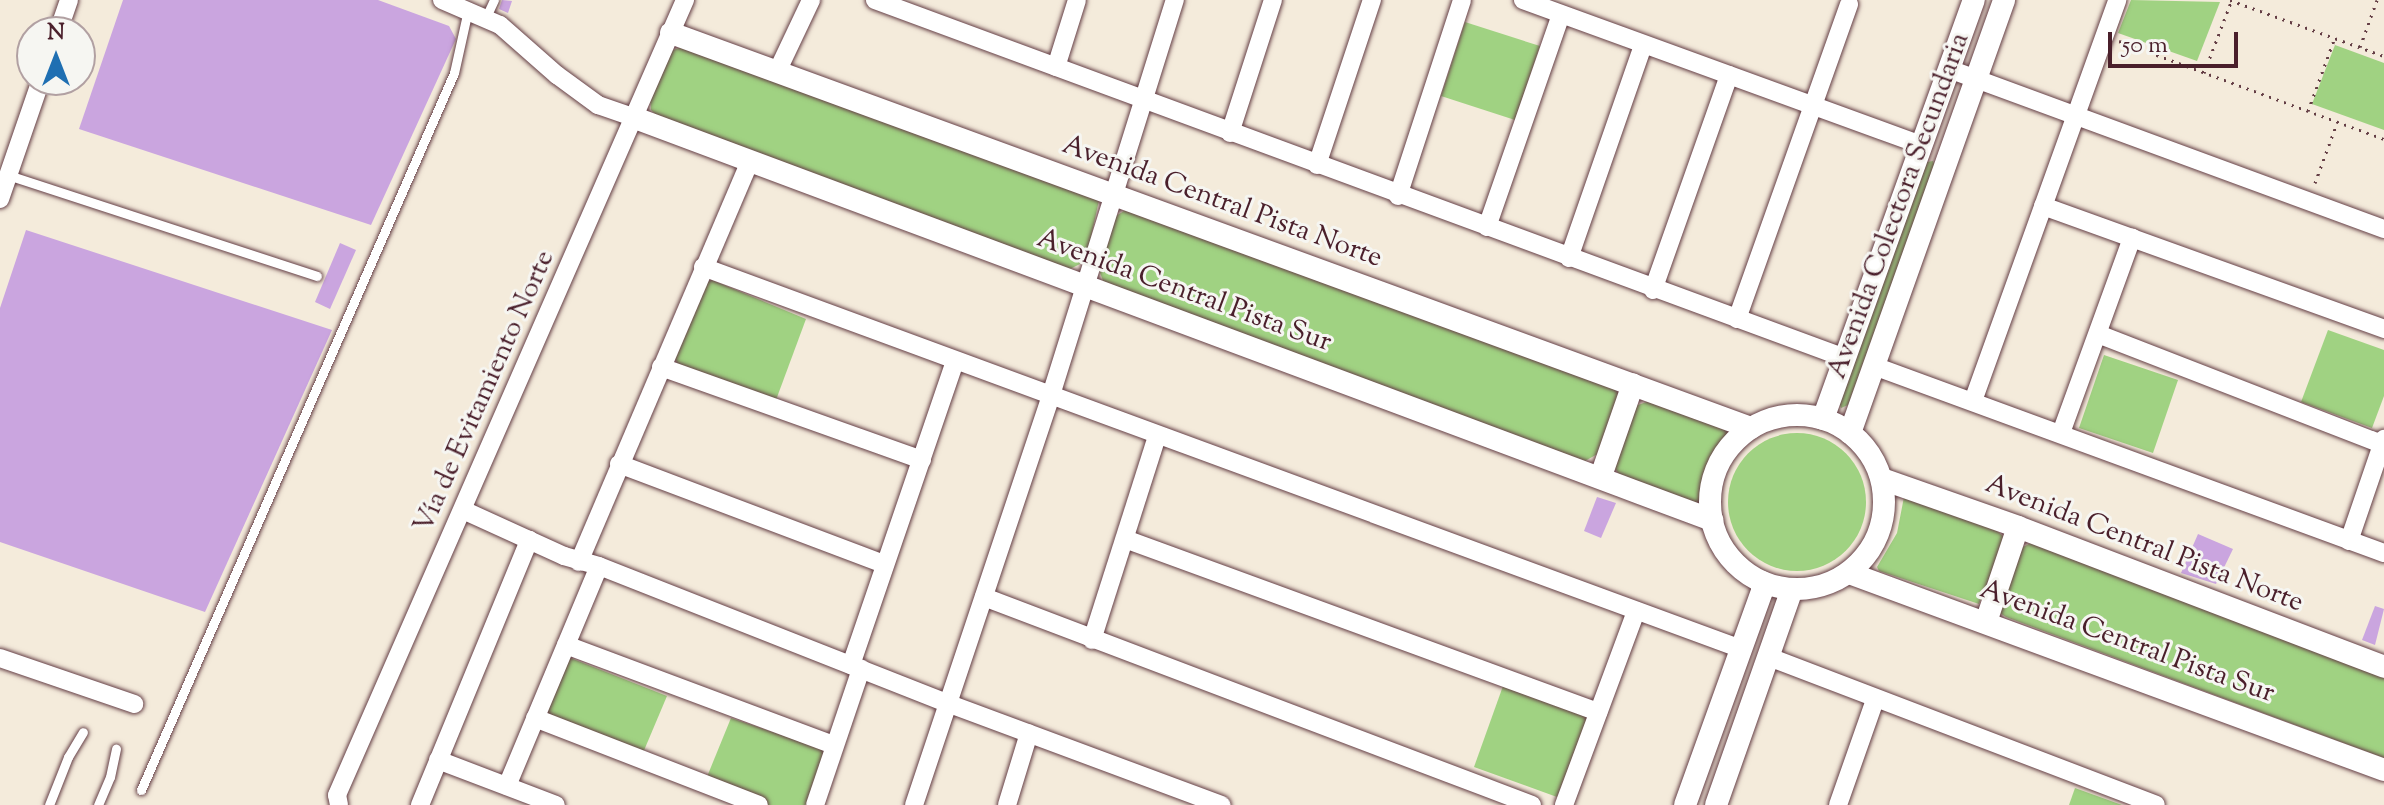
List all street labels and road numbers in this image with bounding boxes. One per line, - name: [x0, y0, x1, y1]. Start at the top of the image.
- street label: Avenida Colectora Secundaria: [1821, 28, 1977, 384]
- street label: Avenida Central Pista Norte: [1057, 128, 1387, 276]
- street label: Avenida Central Pista Sur: [1032, 222, 1336, 360]
- street label: Vía de Evitamiento Norte: [407, 246, 563, 538]
- street label: Avenida Central Pista Norte: [1980, 468, 2308, 620]
- street label: Avenida Central Pista Sur: [1975, 573, 2279, 711]

